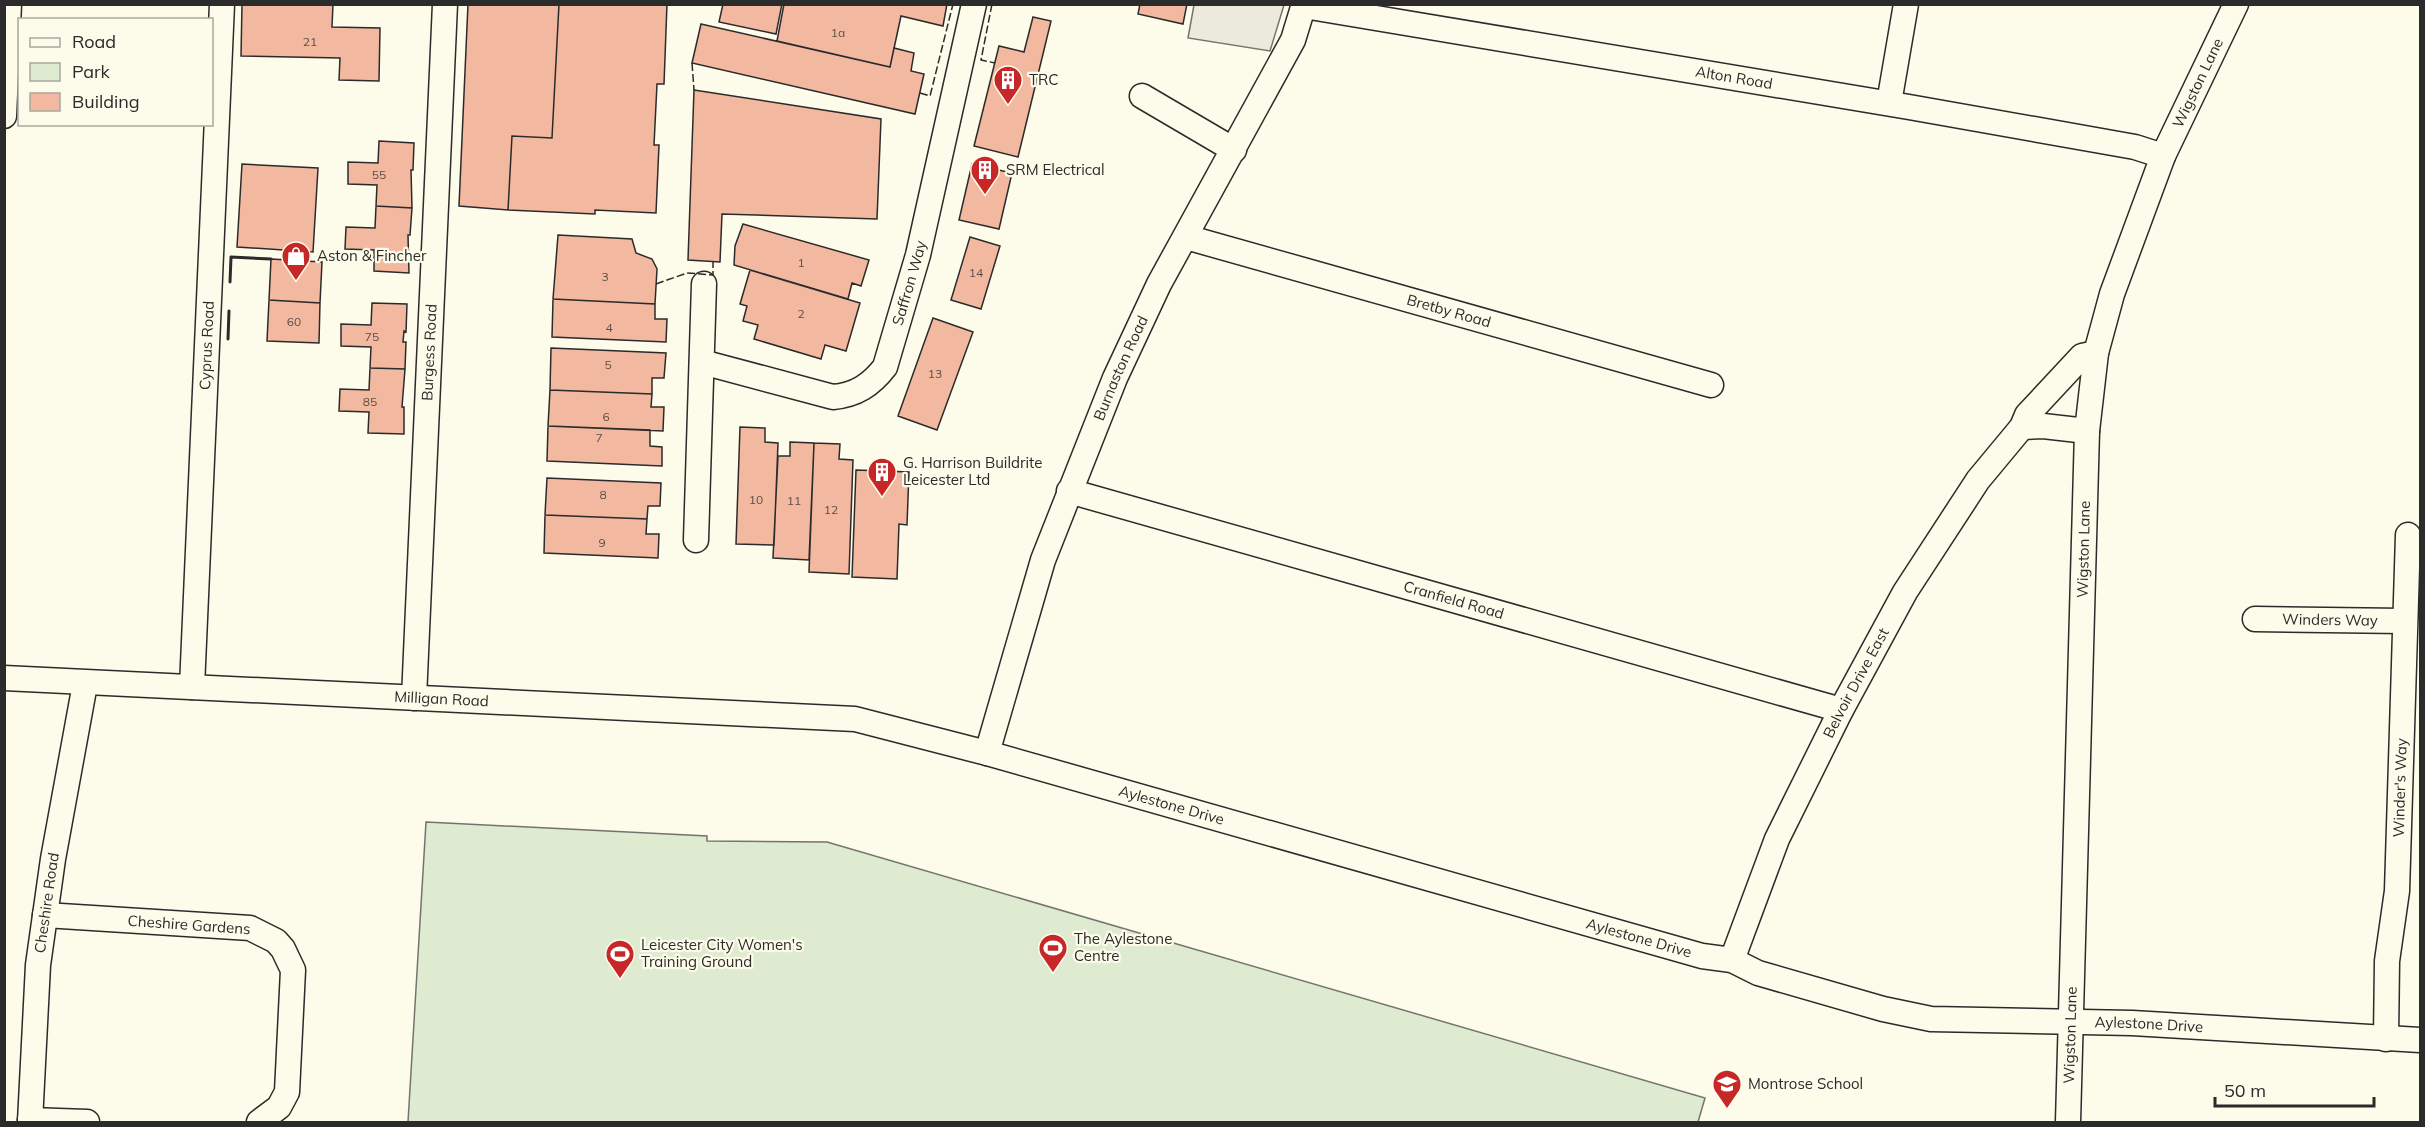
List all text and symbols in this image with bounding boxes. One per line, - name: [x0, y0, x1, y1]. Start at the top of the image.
- legend: [18, 18, 213, 126]
- house number: 1a: [831, 25, 845, 40]
- text: Road: [72, 30, 116, 53]
- house number: 21: [303, 34, 317, 49]
- street label: Wigston Lane: [2168, 35, 2227, 131]
- text: Park: [72, 60, 111, 83]
- street label: Alton Road: [1694, 62, 1774, 93]
- building icon: TRC: [992, 64, 1024, 106]
- place label: TRC: [1029, 70, 1059, 89]
- text: Building: [72, 90, 140, 113]
- building icon: SRM Electrical: [969, 154, 1001, 196]
- place label: SRM Electrical: [1006, 160, 1105, 179]
- house number: 55: [372, 167, 386, 182]
- street label: Saffron Way: [888, 239, 930, 328]
- shop icon: Aston & Fincher: [280, 240, 312, 282]
- place label: Aston & Fincher: [317, 246, 427, 265]
- house number: 1: [797, 255, 805, 270]
- house number: 14: [969, 265, 983, 280]
- house number: 3: [601, 269, 609, 284]
- street label: Bretby Road: [1405, 290, 1493, 331]
- street label: Cyprus Road: [195, 300, 218, 390]
- street label: Burgess Road: [417, 303, 441, 401]
- house number: 2: [797, 306, 805, 321]
- street label: Burnaston Road: [1089, 312, 1152, 423]
- house number: 60: [287, 314, 301, 329]
- house number: 4: [605, 320, 613, 335]
- house number: 75: [365, 329, 379, 344]
- house number: 5: [604, 357, 612, 372]
- house number: 13: [928, 366, 942, 381]
- house number: 85: [363, 394, 377, 409]
- house number: 6: [602, 409, 610, 424]
- house number: 7: [595, 430, 603, 445]
- place label: G. Harrison Buildrite Leicester Ltd: [903, 453, 1042, 489]
- building icon: G. Harrison Buildrite Leicester Ltd: [866, 456, 898, 498]
- house number: 8: [599, 487, 607, 502]
- house number: 10: [749, 492, 763, 507]
- house number: 11: [787, 493, 801, 508]
- street label: Wigston Lane: [2072, 500, 2094, 598]
- house number: 12: [824, 502, 838, 517]
- house number: 9: [598, 535, 606, 550]
- street label: Cranfield Road: [1402, 576, 1506, 623]
- street label: Winders Way: [2282, 609, 2378, 630]
- street label: Belvoir Drive East: [1819, 624, 1893, 741]
- street label: Milligan Road: [394, 687, 489, 710]
- street label: Winder's Way: [2389, 738, 2411, 838]
- street label: Aylestone Drive: [1117, 781, 1226, 829]
- street label: Cheshire Road: [30, 851, 63, 954]
- street label: Cheshire Gardens: [127, 911, 251, 938]
- street label: Aylestone Drive: [1584, 914, 1694, 962]
- place label: The Aylestone Centre: [1074, 929, 1172, 965]
- sports icon: The Aylestone Centre: [1037, 932, 1069, 974]
- place label: Leicester City Women's Training Ground: [641, 935, 803, 971]
- sports icon: Leicester City Women's Training Ground: [604, 938, 636, 980]
- street label: Wigston Lane: [2059, 986, 2081, 1084]
- street label: Aylestone Drive: [2094, 1012, 2204, 1036]
- school or university icon: Montrose School: [1711, 1068, 1743, 1110]
- scale bar: [2215, 1070, 2374, 1108]
- place label: Montrose School: [1748, 1074, 1863, 1093]
- text: 50 m: [2224, 1079, 2266, 1102]

